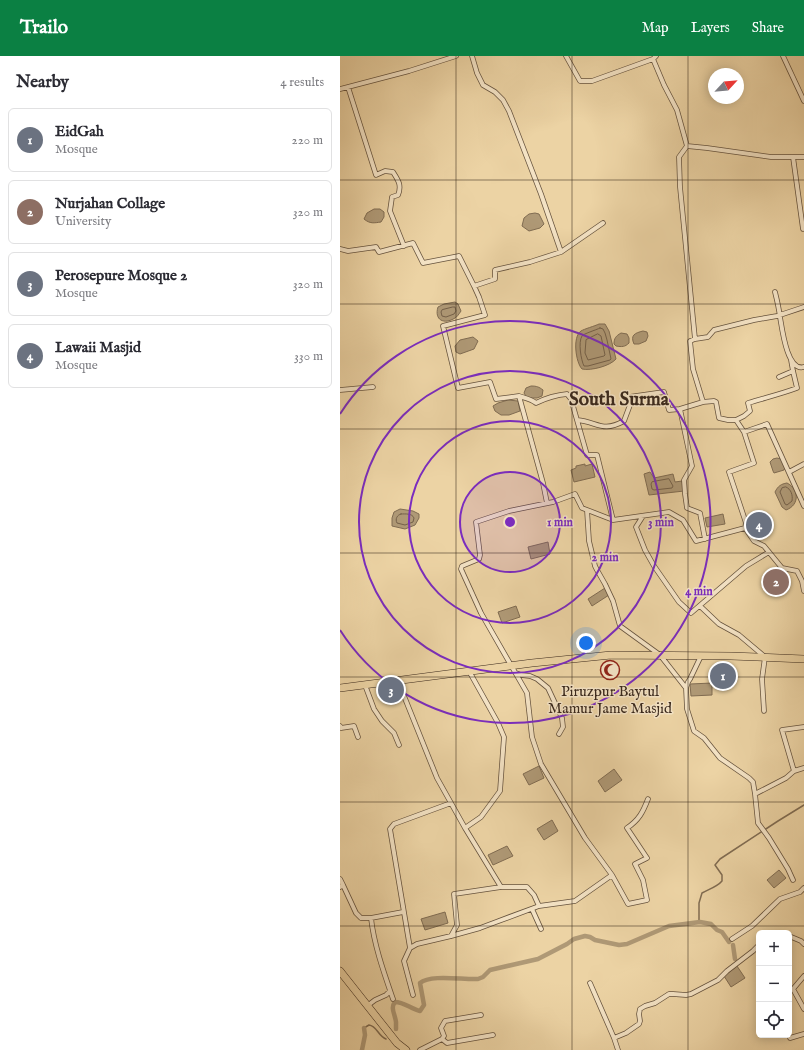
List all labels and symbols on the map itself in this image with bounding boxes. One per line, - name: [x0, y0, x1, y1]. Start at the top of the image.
- north arrow: [708, 68, 744, 104]
- district label: South Surma: [569, 388, 670, 412]
- pin: 4: [746, 510, 772, 540]
- centre of rings: [503, 515, 517, 529]
- text: 1 min: [547, 515, 574, 530]
- text: 3 min: [648, 515, 675, 530]
- text: 2 min: [591, 550, 619, 565]
- pin: 2: [763, 567, 789, 597]
- text: 4 min: [685, 584, 713, 599]
- your location: [576, 633, 596, 653]
- mosque icon: Piruzpur Baytul Mamur Jame Masjid: [599, 659, 621, 681]
- pin: 1: [710, 661, 736, 691]
- pin: 3: [378, 675, 404, 705]
- place label: Piruzpur Baytul Mamur Jame Masjid: [548, 682, 673, 718]

